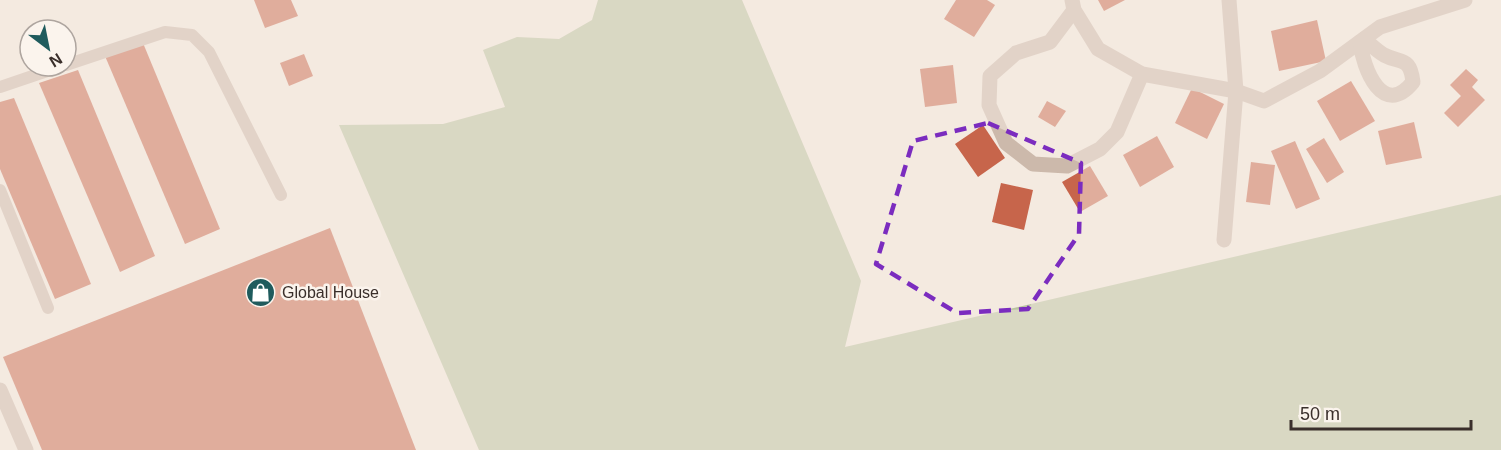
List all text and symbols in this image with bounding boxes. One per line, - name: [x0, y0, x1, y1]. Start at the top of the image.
- north arrow: [18, 18, 78, 78]
- text: N: [46, 50, 65, 71]
- shop icon: Global House: [245, 276, 277, 308]
- place label: Global House: [282, 284, 379, 301]
- scale bar: [1291, 393, 1471, 431]
- text: 50 m: [1300, 404, 1340, 424]

